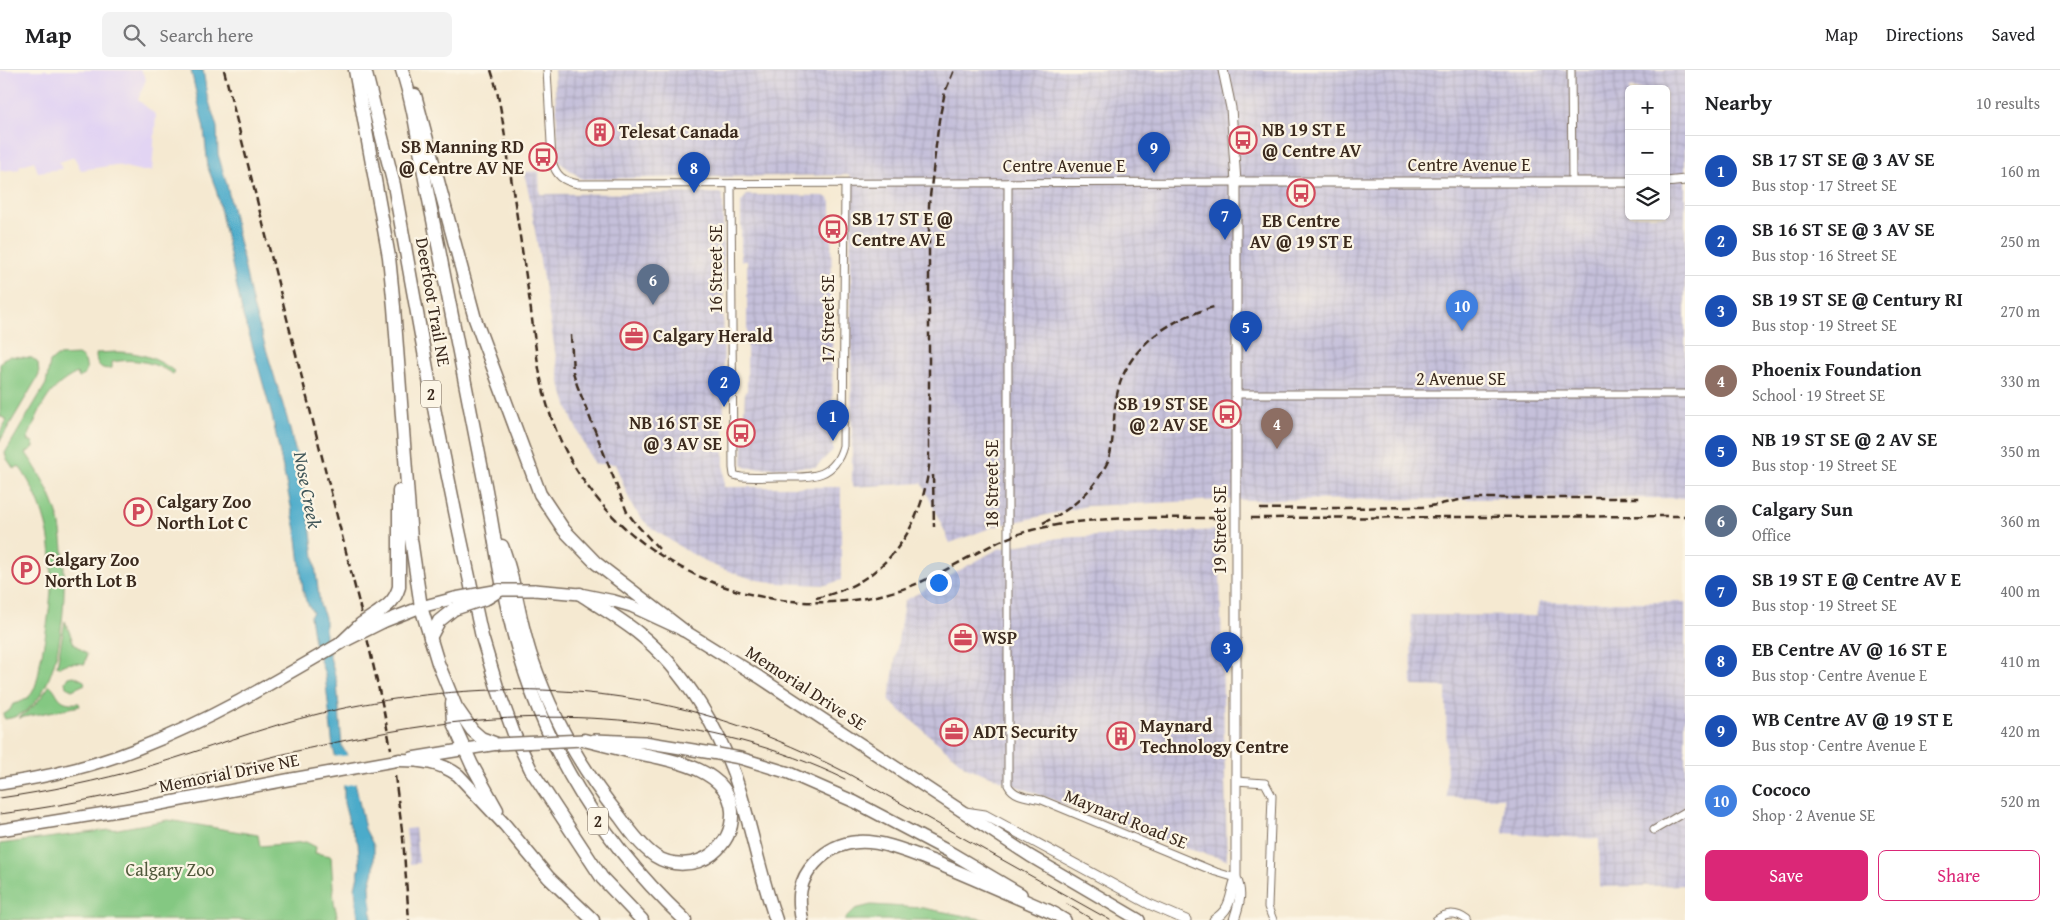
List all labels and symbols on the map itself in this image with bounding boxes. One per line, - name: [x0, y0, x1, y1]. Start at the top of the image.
- place label: NB 19 ST E @ Centre AV: [1262, 116, 1362, 164]
- building icon: Telesat Canada: [585, 117, 615, 147]
- place label: Telesat Canada: [619, 118, 740, 145]
- bus stop icon: NB 19 ST E @ Centre AV: [1228, 125, 1258, 155]
- pin: 9: [1138, 132, 1170, 173]
- place label: SB Manning RD @ Centre AV NE: [399, 133, 524, 181]
- bus stop icon: SB Manning RD @ Centre AV NE: [528, 142, 558, 172]
- street label: Centre Avenue E: [1408, 151, 1530, 178]
- pin: 8: [678, 152, 710, 193]
- street label: Centre Avenue E: [1003, 152, 1125, 179]
- bus stop icon: EB Centre AV @ 19 ST E: [1286, 178, 1316, 208]
- pin: 7: [1209, 199, 1241, 240]
- place label: SB 17 ST E @ Centre AV E: [852, 205, 953, 253]
- place label: EB Centre AV @ 19 ST E: [1250, 207, 1353, 255]
- bus stop icon: SB 17 ST E @ Centre AV E: [818, 214, 848, 244]
- street label: 16 Street SE: [702, 225, 729, 313]
- street label: Deerfoot Trail NE: [409, 235, 458, 369]
- pin: 6: [637, 264, 669, 305]
- street label: 17 Street SE: [814, 275, 841, 363]
- pin: 10: [1446, 290, 1478, 331]
- pin: 5: [1230, 311, 1262, 352]
- office icon: Calgary Herald: [619, 321, 649, 351]
- place label: Calgary Herald: [653, 322, 773, 349]
- street label: 2 Avenue SE: [1416, 365, 1506, 392]
- pin: 2: [708, 366, 740, 407]
- road number: 2: [421, 380, 441, 408]
- place label: SB 19 ST SE @ 2 AV SE: [1118, 390, 1208, 438]
- bus stop icon: SB 19 ST SE @ 2 AV SE: [1212, 399, 1242, 429]
- pin: 1: [817, 400, 849, 441]
- pin: 4: [1261, 408, 1293, 449]
- place label: NB 16 ST SE @ 3 AV SE: [629, 409, 722, 457]
- bus stop icon: NB 16 ST SE @ 3 AV SE: [726, 418, 756, 448]
- street label: 18 Street SE: [978, 440, 1005, 528]
- water label: Nose Creek: [287, 448, 329, 531]
- street label: 19 Street SE: [1206, 486, 1233, 574]
- place label: Calgary Zoo North Lot C: [157, 488, 252, 536]
- parking icon: Calgary Zoo North Lot C: [123, 497, 153, 527]
- place label: Calgary Zoo North Lot B: [45, 546, 140, 594]
- parking icon: Calgary Zoo North Lot B: [11, 555, 41, 585]
- your location: [926, 570, 952, 596]
- office icon: WSP: [948, 623, 978, 653]
- place label: WSP: [982, 624, 1017, 651]
- pin: 3: [1211, 632, 1243, 673]
- street label: Memorial Drive SE: [740, 638, 872, 737]
- place label: Maynard Technology Centre: [1140, 712, 1289, 760]
- office icon: ADT Security: [939, 717, 969, 747]
- place label: ADT Security: [973, 718, 1078, 745]
- building icon: Maynard Technology Centre: [1106, 721, 1136, 751]
- street label: Memorial Drive NE: [156, 746, 301, 799]
- street label: Maynard Road SE: [1060, 781, 1192, 856]
- road number: 2: [588, 808, 608, 834]
- park label: Calgary Zoo: [125, 856, 215, 883]

